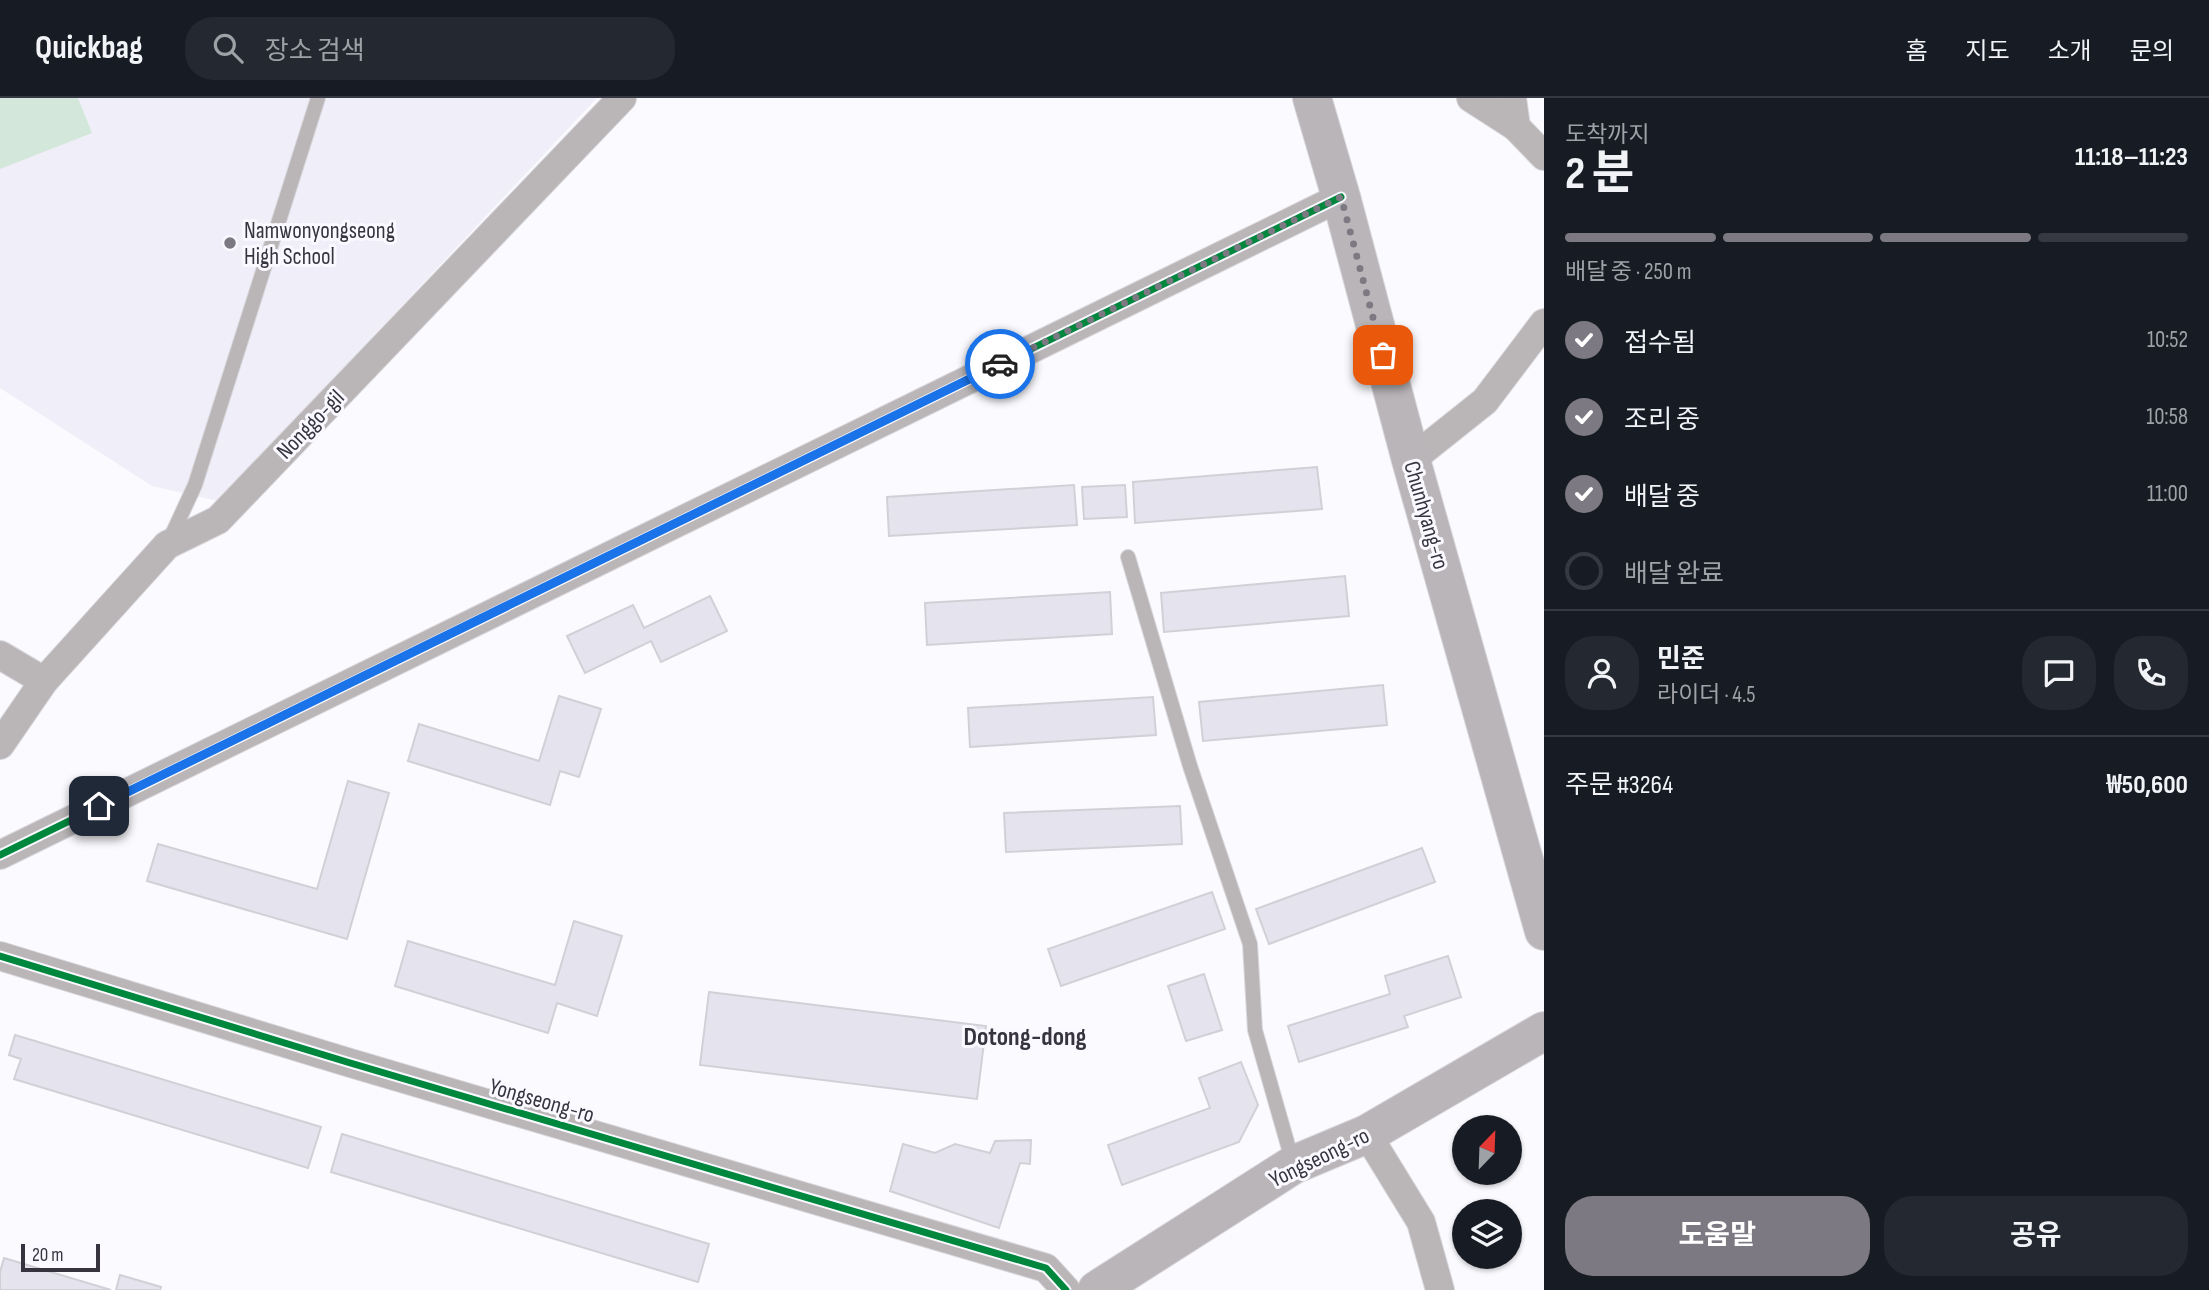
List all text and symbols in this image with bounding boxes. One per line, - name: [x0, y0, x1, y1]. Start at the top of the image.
- search box: [185, 17, 675, 80]
- text: Quickbag: [35, 28, 143, 68]
- icon: search: [209, 29, 247, 67]
- text: 장소 검색: [265, 36, 365, 67]
- text: 홈: [1905, 37, 1927, 66]
- text: 지도: [1965, 37, 2010, 66]
- text: 소개: [2048, 37, 2092, 66]
- text: 문의: [2130, 37, 2174, 66]
- text: 도착까지: [1565, 121, 1650, 149]
- text: 11:18–11:23: [2075, 142, 2188, 173]
- text: 2 분: [1565, 147, 1635, 202]
- place label: Namwonyongseong High School: [244, 217, 395, 271]
- marker: Namwonyongseong High School: [222, 235, 238, 251]
- text: 배달 중 · 250 m: [1565, 258, 1691, 286]
- icon: check: [1565, 321, 1603, 359]
- pin: [1353, 325, 1413, 385]
- text: 10:52: [2147, 326, 2188, 354]
- text: 접수됨: [1624, 328, 1696, 359]
- courier: [965, 329, 1035, 399]
- icon: bag: [1364, 336, 1402, 374]
- icon: car: [981, 345, 1019, 383]
- street label: Nonggo-gil: [271, 384, 351, 465]
- icon: check: [1565, 398, 1603, 436]
- text: 10:58: [2146, 403, 2188, 431]
- text: 조리 중: [1624, 405, 1700, 436]
- street label: Chunhyang-ro: [1397, 458, 1455, 573]
- icon: check: [1565, 475, 1603, 513]
- text: 11:00: [2147, 480, 2188, 508]
- text: 배달 중: [1624, 482, 1700, 513]
- text: 배달 완료: [1624, 559, 1724, 590]
- button: person: [1565, 636, 1639, 710]
- button: chat: [2022, 636, 2096, 710]
- button: phone: [2114, 636, 2188, 710]
- text: 민준: [1657, 644, 1705, 675]
- text: 라이더 · 4.5: [1657, 681, 1755, 709]
- text: 주문 #3264: [1565, 770, 1673, 801]
- text: ₩50,600: [2106, 770, 2188, 801]
- pin: [69, 776, 129, 836]
- icon: home: [80, 787, 118, 825]
- district label: Dotong-dong: [964, 1022, 1087, 1053]
- street label: Yongseong-ro: [486, 1073, 597, 1129]
- north arrow: [1452, 1115, 1522, 1185]
- map controls: [1452, 1115, 1522, 1269]
- street label: Yongseong-ro: [1265, 1122, 1374, 1194]
- button: 도움말: [1565, 1196, 1870, 1276]
- button: 공유: [1884, 1196, 2188, 1276]
- button: layers: [1452, 1199, 1522, 1269]
- scale bar: [21, 1241, 100, 1273]
- text: 20 m: [32, 1244, 64, 1267]

